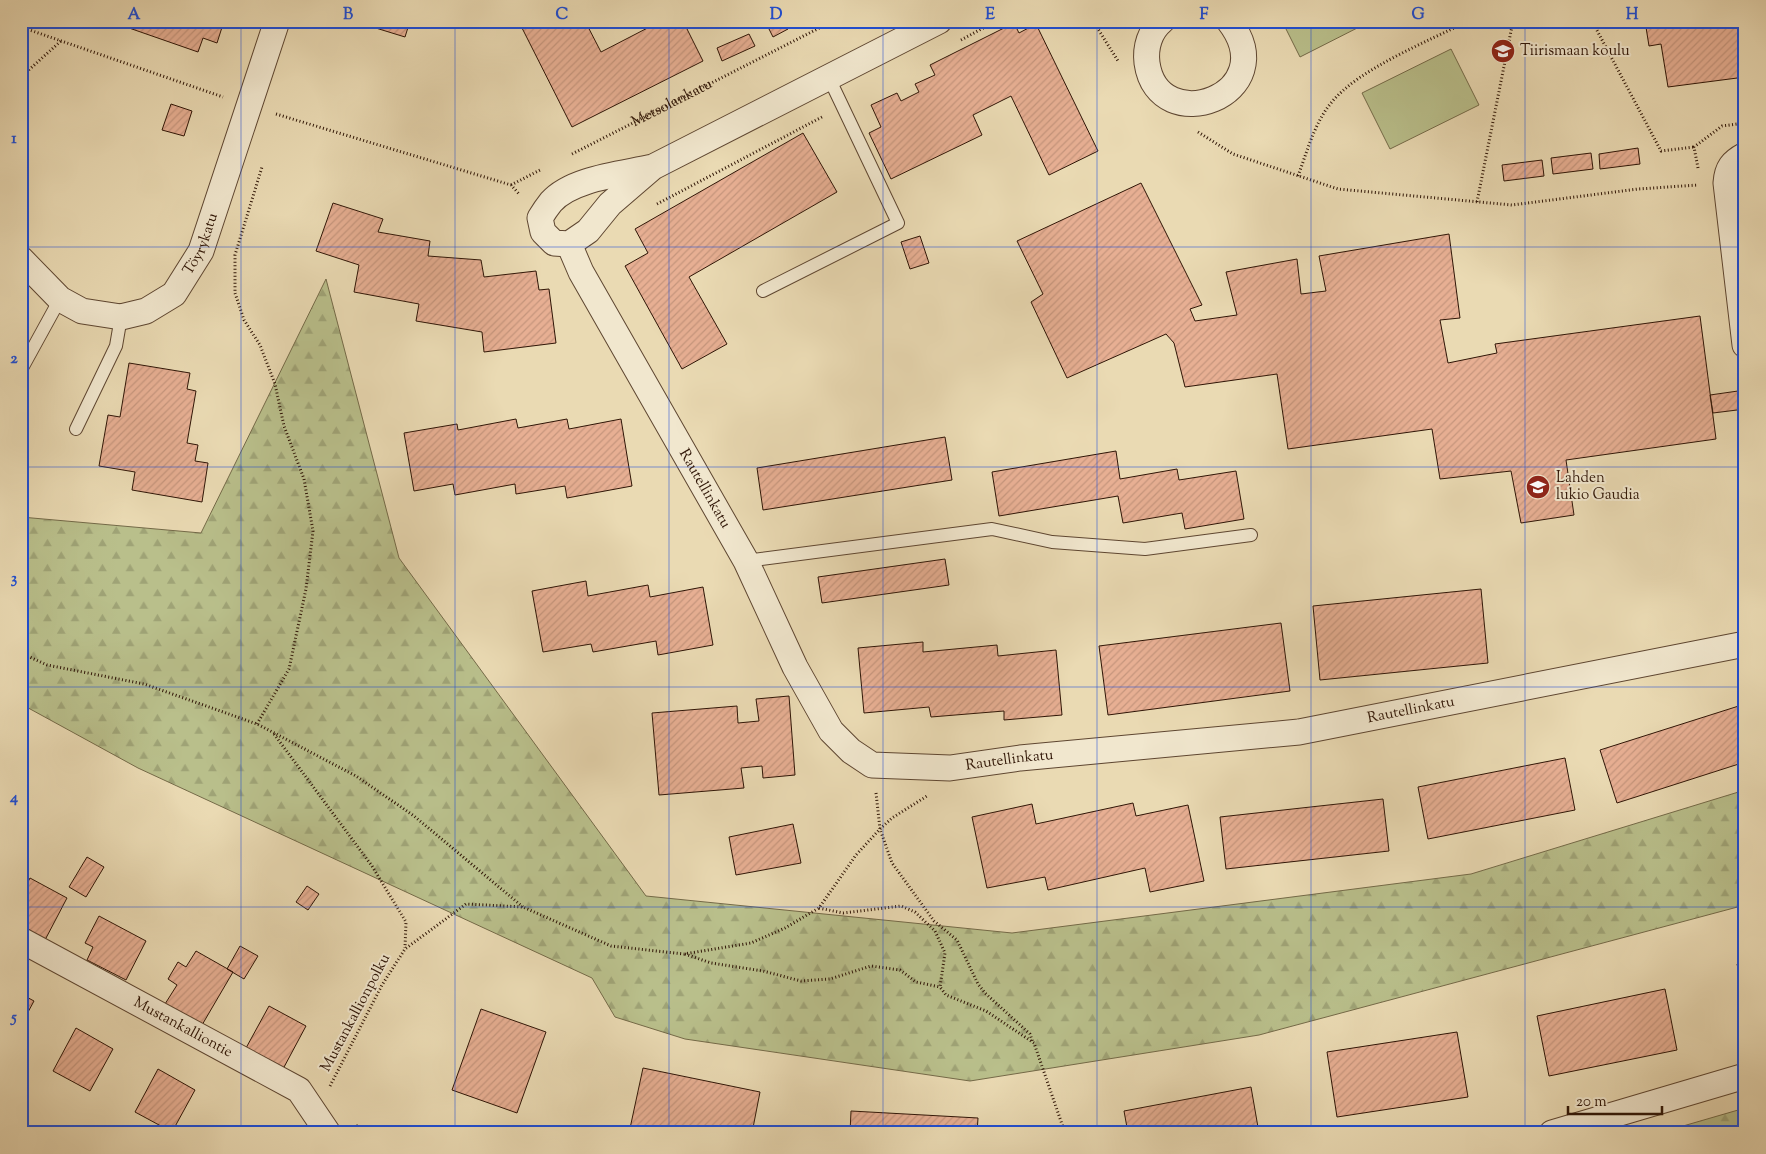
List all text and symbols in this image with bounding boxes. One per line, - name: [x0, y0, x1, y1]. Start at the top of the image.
- text: A: [128, 4, 141, 27]
- text: B: [343, 4, 353, 27]
- text: C: [556, 4, 569, 27]
- text: D: [770, 4, 783, 27]
- text: E: [985, 4, 995, 27]
- text: F: [1200, 4, 1209, 27]
- text: G: [1411, 4, 1425, 27]
- text: H: [1626, 4, 1639, 27]
- school or university icon: Tiirismaan koulu: [1490, 38, 1516, 64]
- place label: Tiirismaan koulu: [1520, 41, 1630, 62]
- street label: Metsolankatu: [628, 74, 716, 133]
- text: 1: [11, 128, 17, 151]
- street label: Töyrykatu: [178, 210, 223, 279]
- text: 2: [10, 348, 18, 371]
- street label: Rautellinkatu: [674, 445, 736, 533]
- place label: Lahden lukio Gaudia: [1556, 468, 1640, 506]
- school or university icon: Lahden lukio Gaudia: [1525, 474, 1551, 500]
- text: 3: [11, 568, 18, 591]
- street label: Rautellinkatu: [1365, 691, 1457, 729]
- street label: Rautellinkatu: [964, 744, 1055, 776]
- text: 4: [9, 787, 18, 810]
- street label: Mustankallionpolku: [316, 950, 396, 1076]
- street label: Mustankalliontie: [130, 992, 236, 1063]
- text: 5: [9, 1007, 17, 1030]
- scale bar: [1568, 1084, 1662, 1116]
- text: 20 m: [1576, 1092, 1607, 1113]

